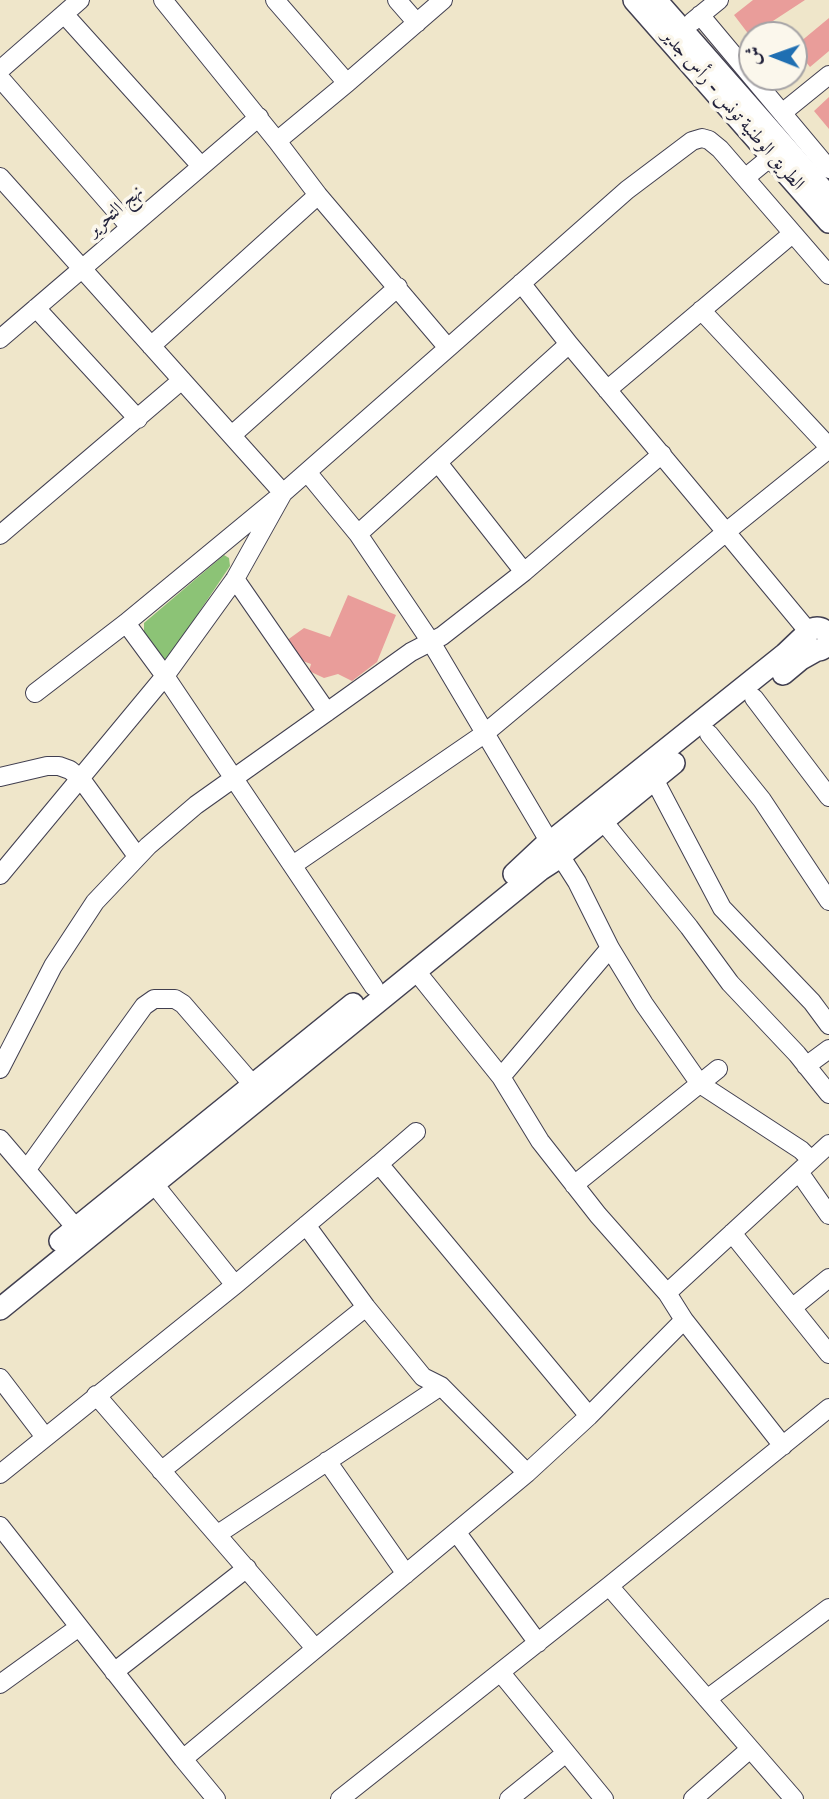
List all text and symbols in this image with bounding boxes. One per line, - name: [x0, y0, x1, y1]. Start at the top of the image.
- north arrow: [738, 21, 808, 91]
- street label: الطريق الوطنية تونس - رأس جدير: [656, 26, 808, 196]
- text: ش: [742, 46, 766, 65]
- street label: نهج التحرير: [83, 181, 149, 243]

